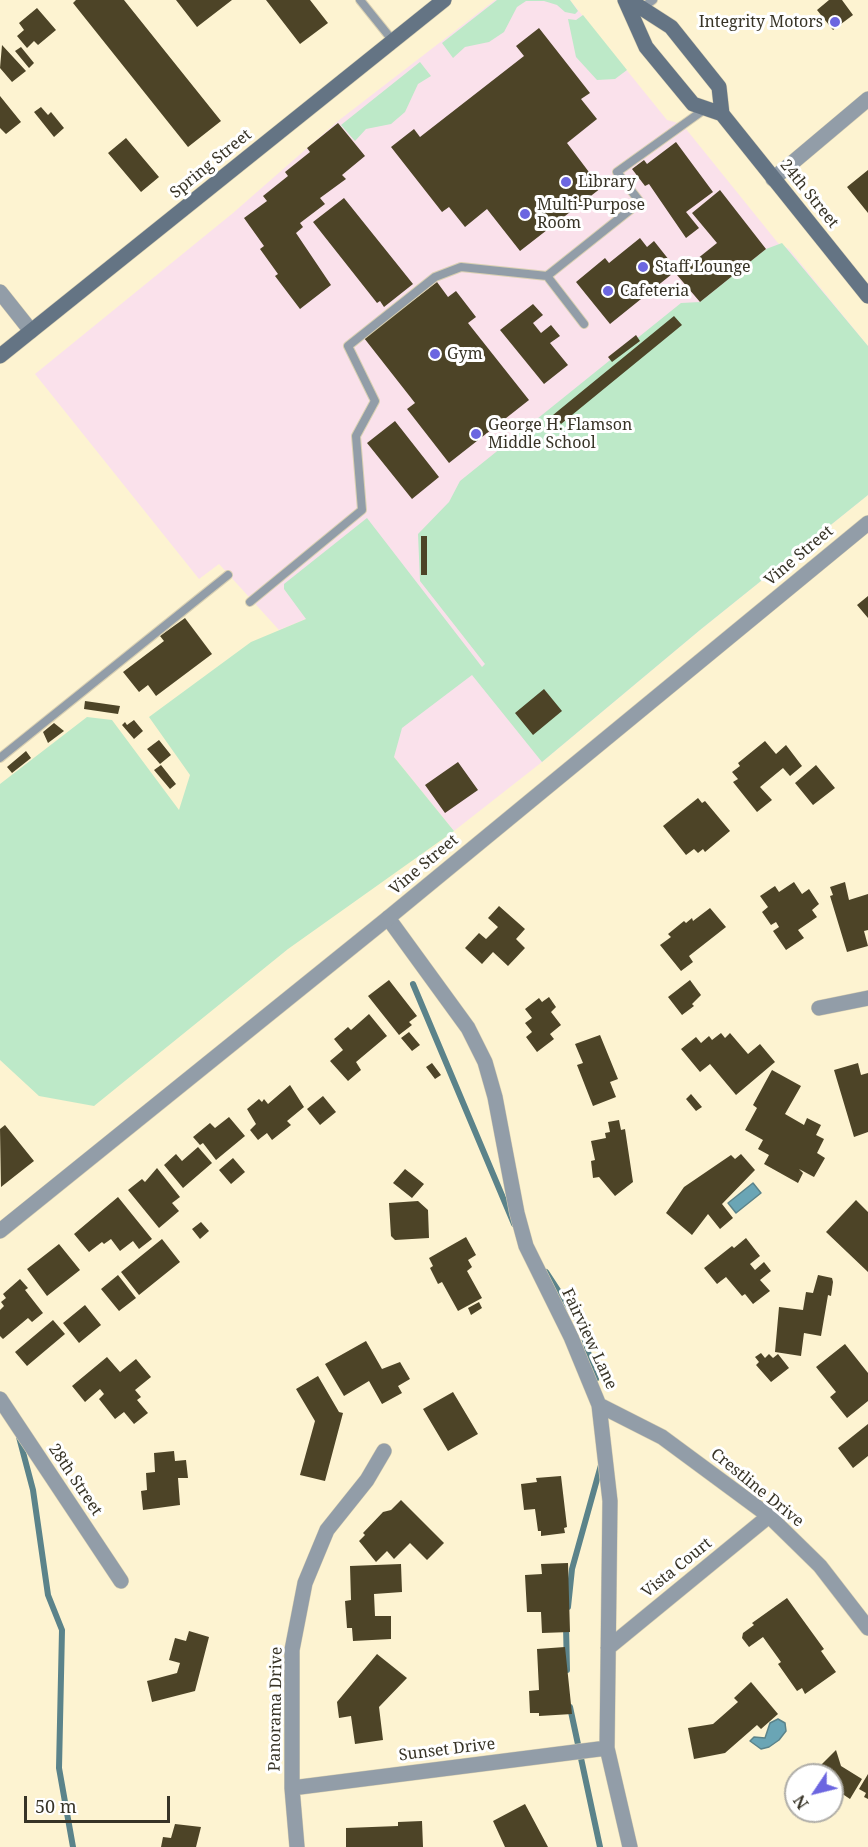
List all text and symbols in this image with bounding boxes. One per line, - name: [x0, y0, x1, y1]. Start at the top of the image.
- place label: Integrity Motors: [699, 12, 823, 32]
- marker: Integrity Motors: [828, 15, 842, 29]
- street label: Spring Street: [167, 125, 255, 203]
- street label: 24th Street: [776, 156, 842, 232]
- place label: Library: [578, 172, 636, 192]
- marker: Library: [559, 175, 573, 189]
- place label: Multi-Purpose Room: [537, 195, 645, 233]
- marker: Multi-Purpose Room: [518, 207, 532, 221]
- place label: Staff Lounge: [655, 257, 751, 277]
- marker: Staff Lounge: [636, 260, 650, 274]
- place label: Cafeteria: [620, 281, 689, 301]
- marker: Cafeteria: [601, 284, 615, 298]
- place label: Gym: [447, 344, 483, 364]
- marker: Gym: [428, 347, 442, 361]
- place label: George H. Flamson Middle School: [488, 415, 632, 453]
- marker: George H. Flamson Middle School: [469, 427, 483, 441]
- street label: Vine Street: [761, 522, 837, 590]
- street label: Vine Street: [386, 831, 462, 899]
- street label: Fairview Lane: [557, 1285, 621, 1393]
- street label: 28th Street: [44, 1440, 106, 1520]
- street label: Crestline Drive: [707, 1445, 807, 1531]
- street label: Vista Court: [638, 1534, 716, 1602]
- street label: Panorama Drive: [265, 1646, 287, 1772]
- street label: Sunset Drive: [398, 1735, 496, 1765]
- north arrow: [784, 1763, 844, 1823]
- scale bar: [27, 1784, 172, 1822]
- text: N: [788, 1791, 814, 1814]
- text: 50 m: [35, 1794, 77, 1818]

